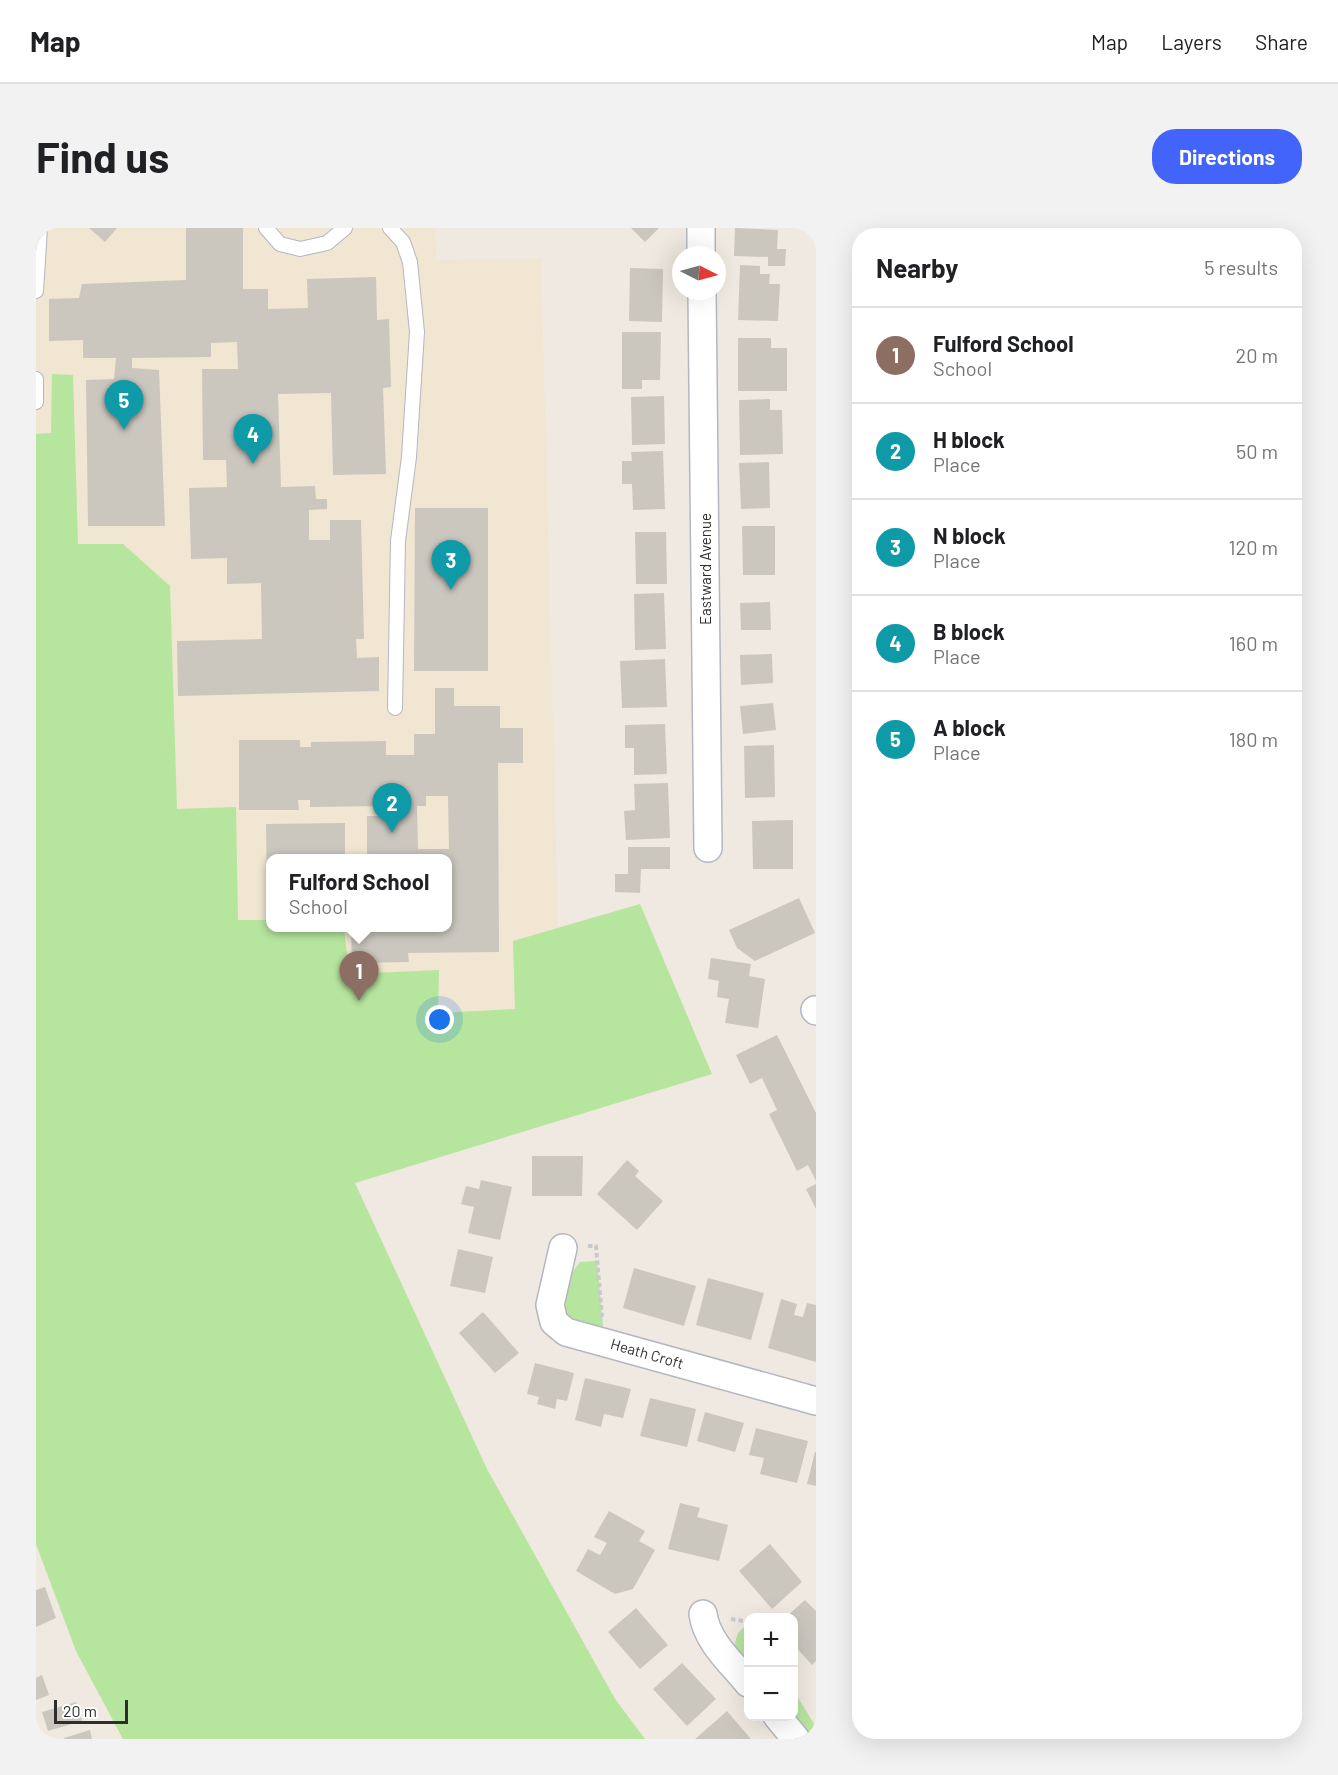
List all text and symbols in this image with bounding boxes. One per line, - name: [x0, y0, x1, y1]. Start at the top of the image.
- text: Map: [30, 24, 81, 58]
- text: Map: [1091, 29, 1128, 54]
- text: Layers: [1161, 29, 1222, 54]
- text: Share: [1255, 29, 1308, 54]
- button: Directions: [1152, 129, 1302, 184]
- text: Find us: [36, 131, 169, 181]
- north arrow: [672, 246, 726, 300]
- text: Nearby: [876, 252, 958, 283]
- text: 5 results: [1204, 255, 1278, 279]
- text: Fulford School: [933, 330, 1074, 356]
- text: 1: [892, 343, 899, 367]
- text: 20 m: [1235, 343, 1278, 367]
- text: School: [933, 356, 992, 380]
- pin: 5: [104, 380, 143, 430]
- pin: 4: [234, 414, 272, 464]
- text: H block: [933, 426, 1005, 452]
- text: 2: [890, 439, 901, 463]
- text: 50 m: [1236, 439, 1278, 463]
- text: Place: [933, 452, 981, 476]
- street label: Eastward Avenue: [696, 513, 714, 625]
- text: N block: [933, 522, 1006, 548]
- text: 3: [890, 535, 901, 559]
- text: 120 m: [1228, 535, 1278, 559]
- pin: 3: [432, 540, 470, 590]
- text: Place: [933, 548, 981, 572]
- text: B block: [933, 618, 1005, 644]
- text: 4: [889, 631, 902, 655]
- text: 160 m: [1229, 631, 1278, 655]
- text: Place: [933, 644, 981, 668]
- text: A block: [933, 714, 1006, 740]
- text: 5: [890, 727, 901, 751]
- text: 180 m: [1229, 727, 1278, 751]
- text: Place: [933, 740, 981, 764]
- pin: 2: [372, 784, 412, 833]
- popup: [266, 854, 452, 932]
- text: Fulford School: [289, 868, 429, 894]
- text: School: [289, 894, 348, 918]
- pin: 1: [340, 952, 378, 1001]
- your location: [425, 1005, 454, 1034]
- street label: Heath Croft: [609, 1334, 686, 1372]
- map controls: [744, 1613, 798, 1721]
- button: +: [744, 1613, 798, 1667]
- button: −: [744, 1667, 798, 1721]
- scale bar: [54, 1697, 128, 1724]
- text: 20 m: [63, 1701, 97, 1720]

